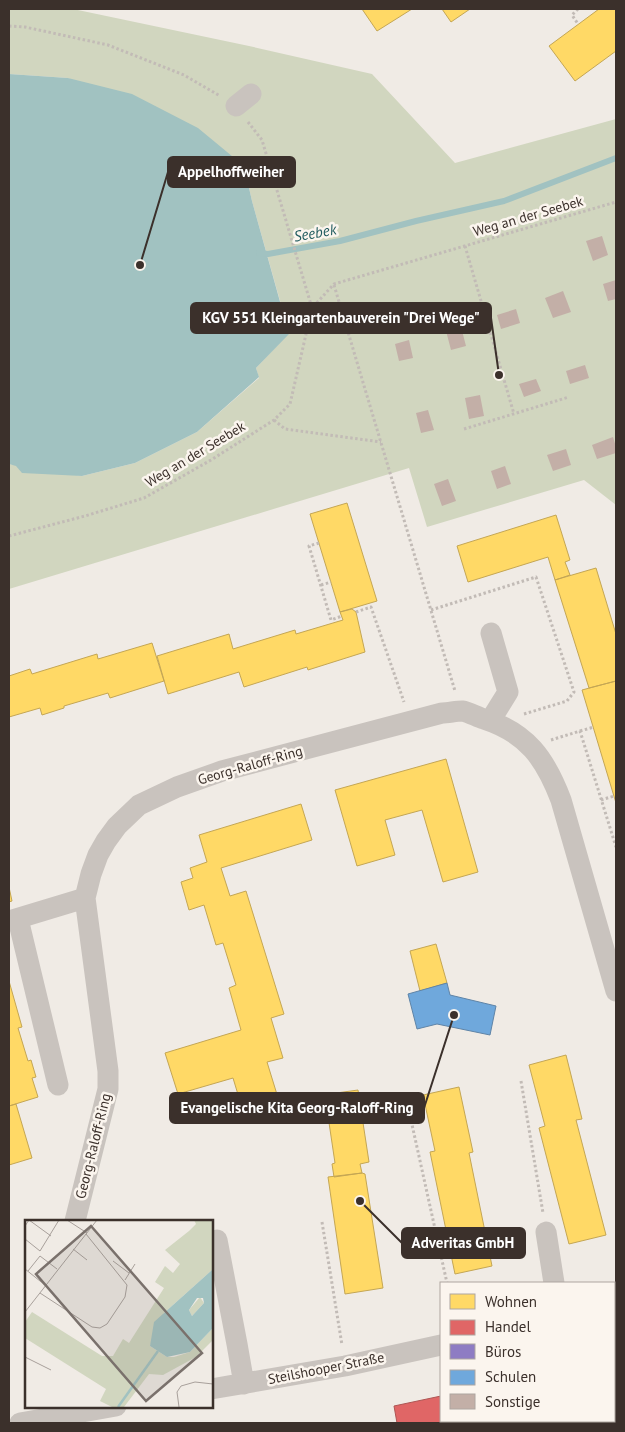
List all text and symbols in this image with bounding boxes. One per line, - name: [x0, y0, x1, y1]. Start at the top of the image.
- callout: Appelhoffweiher: [168, 157, 295, 187]
- text: Appelhoffweiher: [178, 162, 285, 181]
- street label: Weg an der Seebek: [471, 192, 585, 240]
- water label: Seebek: [292, 219, 339, 246]
- callout: KGV 551 Kleingartenbauverein "Drei Wege": [191, 303, 491, 333]
- text: KGV 551 Kleingartenbauverein "Drei Wege": [202, 308, 480, 327]
- street label: Weg an der Seebek: [142, 417, 249, 491]
- street label: Georg-Raloff-Ring: [196, 741, 304, 789]
- street label: Georg-Raloff-Ring: [71, 1091, 115, 1201]
- callout: Evangelische Kita Georg-Raloff-Ring: [170, 1093, 424, 1123]
- text: Evangelische Kita Georg-Raloff-Ring: [180, 1098, 414, 1117]
- inset map: [25, 1220, 212, 1407]
- callout: Adveritas GmbH: [402, 1228, 525, 1258]
- text: Adveritas GmbH: [412, 1233, 514, 1252]
- legend: [440, 1282, 615, 1422]
- text: Wohnen: [485, 1292, 537, 1311]
- text: Handel: [485, 1317, 531, 1336]
- text: Büros: [485, 1342, 521, 1361]
- street label: Steilshooper Straße: [266, 1348, 386, 1388]
- text: Schulen: [485, 1367, 536, 1386]
- text: Sonstige: [485, 1392, 540, 1411]

